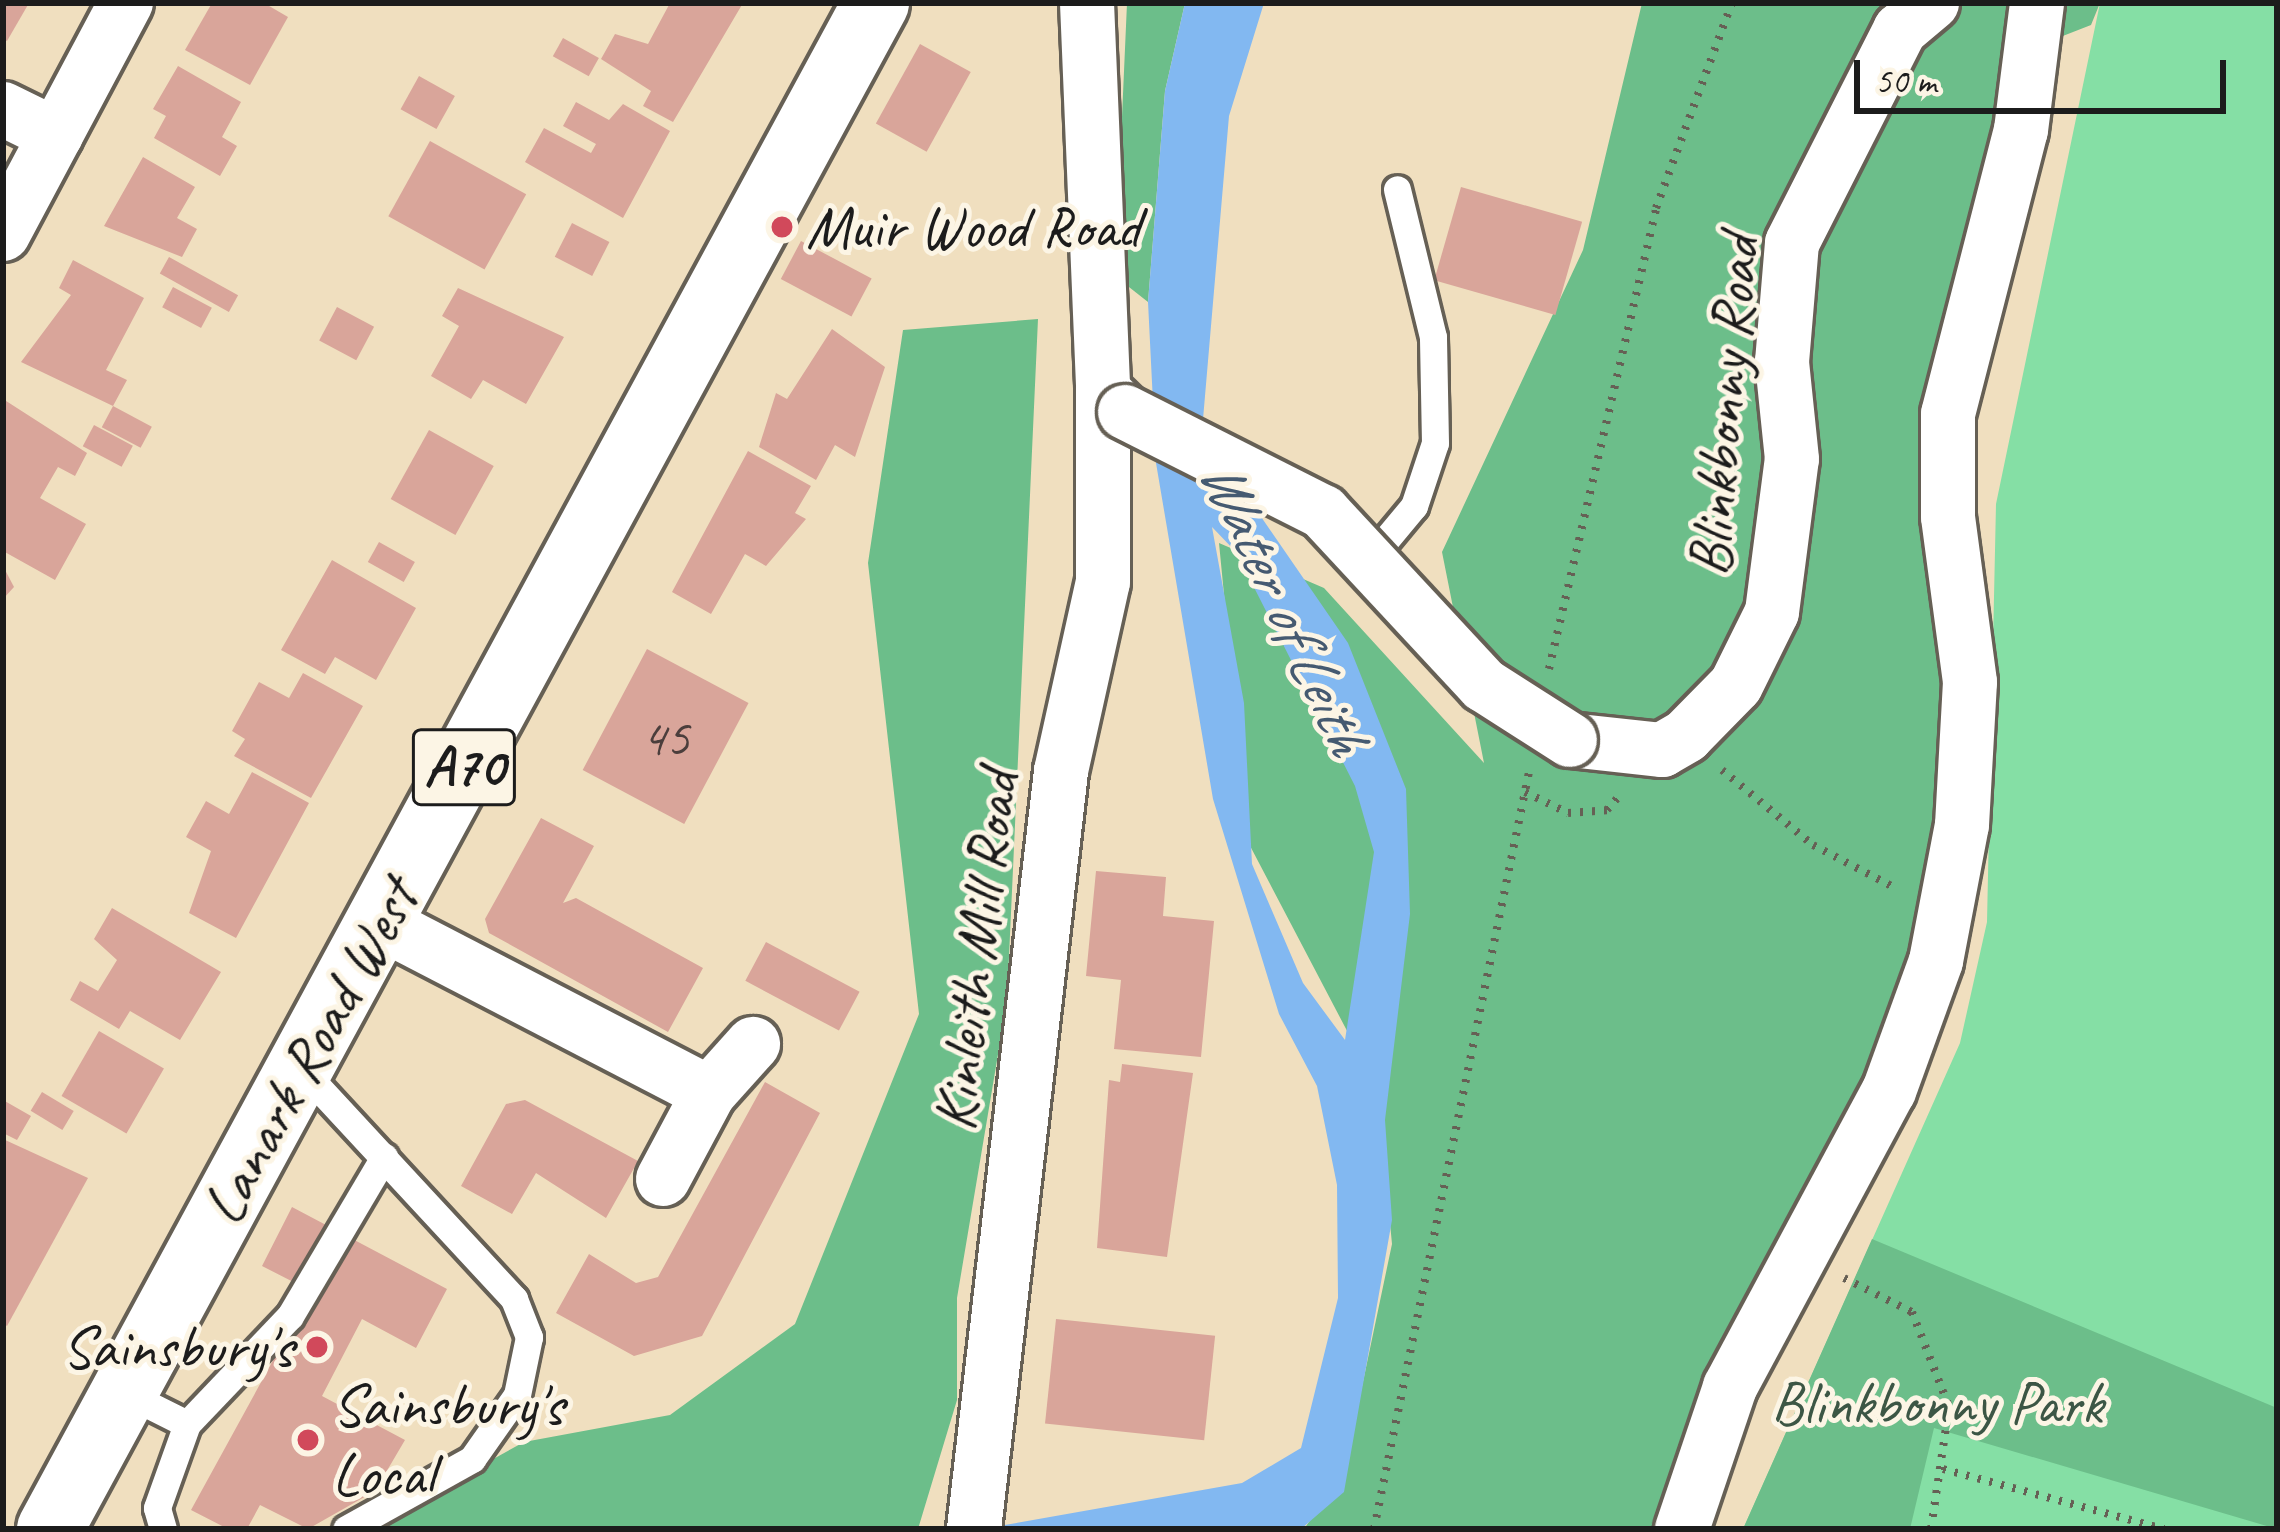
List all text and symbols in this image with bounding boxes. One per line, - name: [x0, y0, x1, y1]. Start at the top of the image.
- scale bar: [1860, 36, 2232, 110]
- text: 50 m: [1875, 58, 1936, 104]
- place label: Muir Wood Road: [806, 191, 1142, 263]
- marker: Muir Wood Road: [769, 214, 795, 240]
- street label: Blinkbonny Road: [1673, 234, 1775, 578]
- water label: Water of Leith: [1183, 447, 1385, 765]
- house number: 45: [641, 705, 689, 769]
- road number: A70: [410, 716, 518, 818]
- street label: Kinleith Mill Road: [918, 767, 1034, 1135]
- street label: Lanark Road West: [187, 869, 433, 1235]
- place label: Sainsbury's: [62, 1311, 293, 1383]
- marker: Sainsbury's: [304, 1334, 330, 1360]
- park label: Blinkbonny Park: [1770, 1367, 2104, 1439]
- place label: Sainsbury's Local: [332, 1370, 563, 1511]
- marker: Sainsbury's Local: [295, 1427, 321, 1453]

